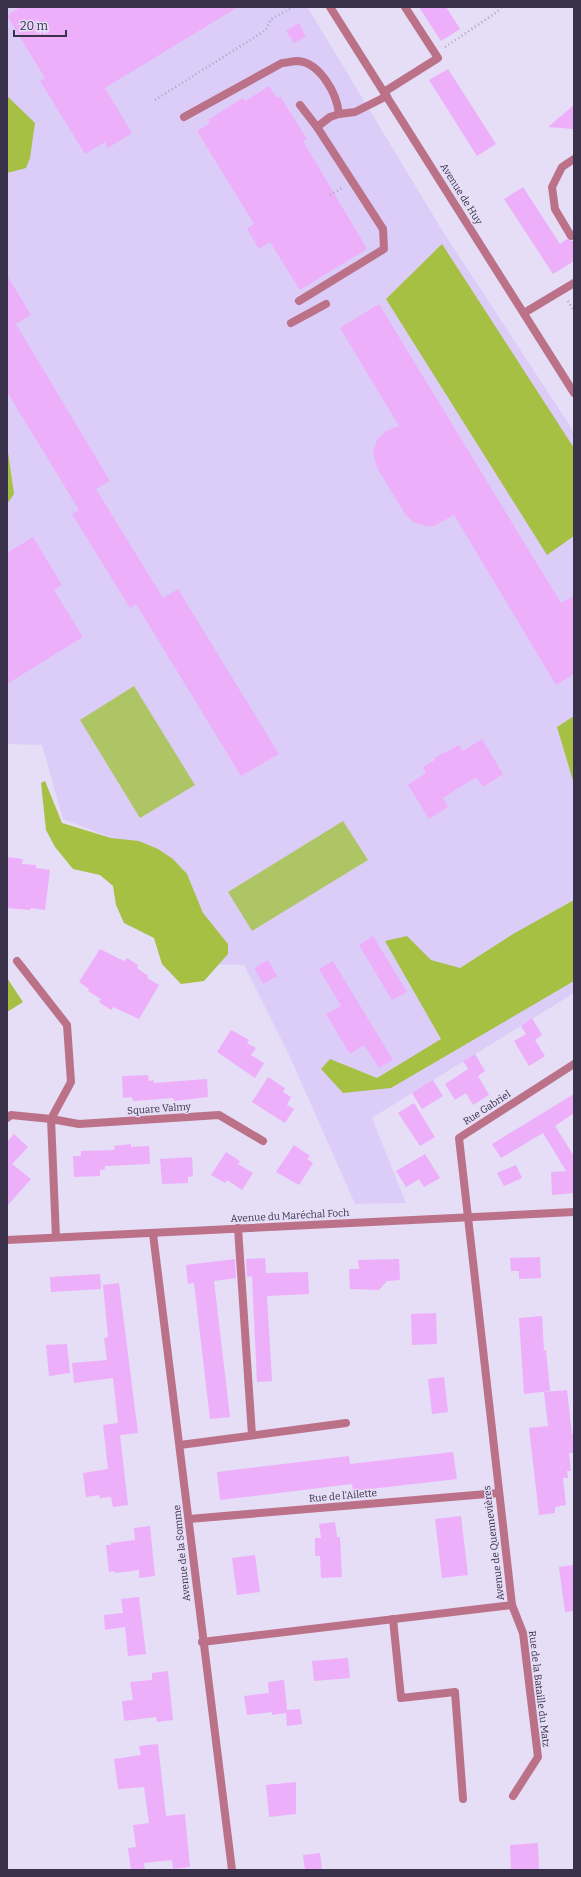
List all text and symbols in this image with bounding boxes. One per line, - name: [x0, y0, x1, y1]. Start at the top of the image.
- scale bar: [14, 12, 66, 38]
- text: 20 m: [20, 19, 49, 33]
- street label: Avenue de Huy: [437, 161, 485, 227]
- street label: Rue Gabriel: [461, 1088, 513, 1128]
- street label: Square Valmy: [127, 1101, 192, 1117]
- street label: Avenue du Maréchal Foch: [230, 1207, 350, 1225]
- street label: Avenue de Quennevières: [481, 1485, 507, 1601]
- street label: Rue de l'Ailette: [308, 1487, 378, 1505]
- street label: Avenue de la Somme: [171, 1504, 193, 1602]
- street label: Rue de la Bataille du Matz: [526, 1630, 552, 1748]

